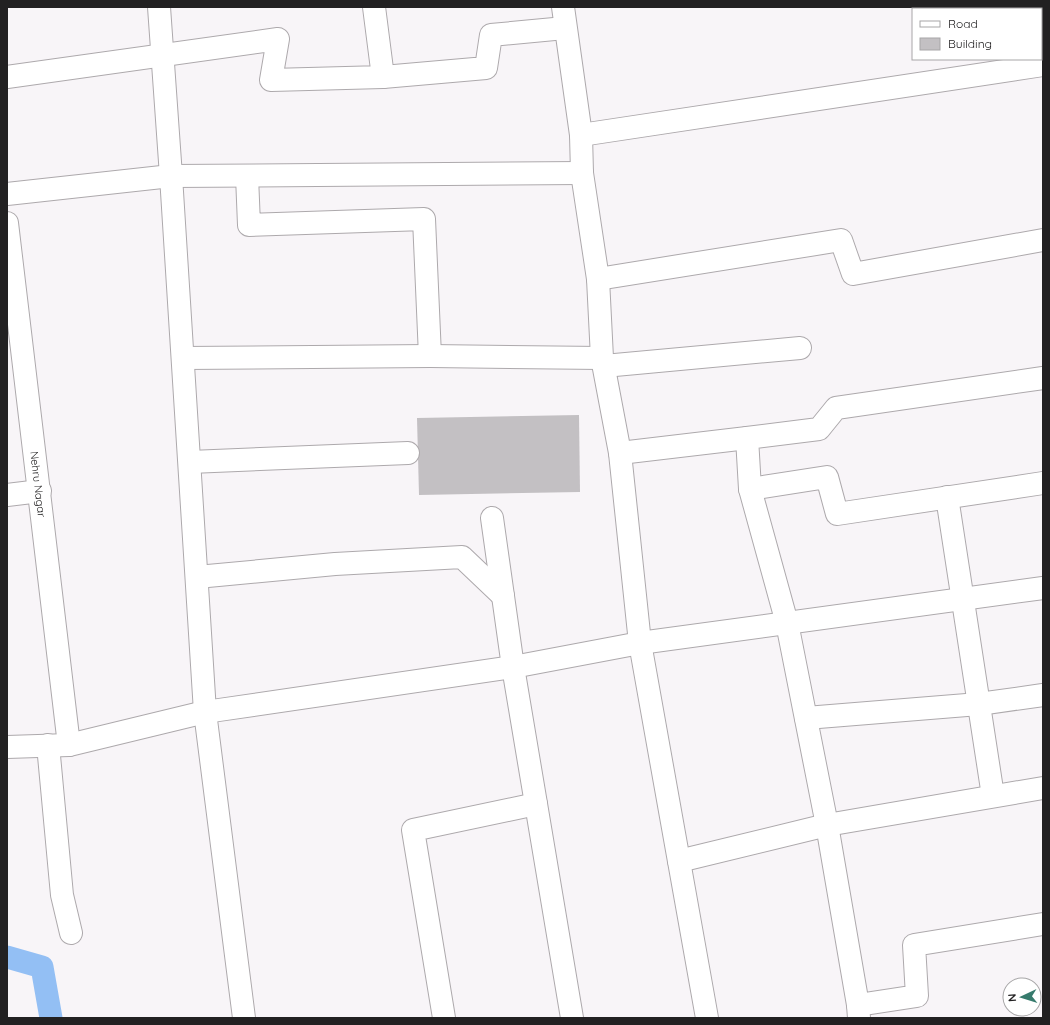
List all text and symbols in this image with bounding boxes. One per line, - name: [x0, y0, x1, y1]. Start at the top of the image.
- legend: [912, 8, 1042, 60]
- text: Road: [948, 16, 978, 31]
- text: Building: [948, 36, 992, 51]
- street label: Nehru Nagar: [27, 450, 49, 519]
- north arrow: [1002, 977, 1042, 1017]
- text: N: [1005, 993, 1019, 1002]

